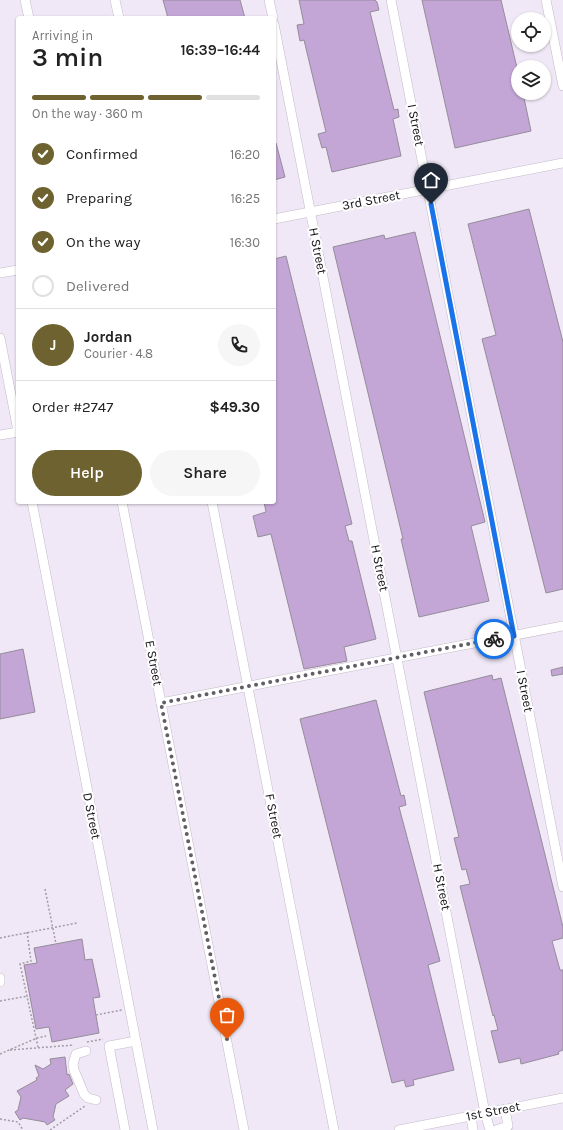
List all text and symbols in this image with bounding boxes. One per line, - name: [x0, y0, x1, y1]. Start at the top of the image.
- map controls: [511, 12, 551, 100]
- button: locate: [511, 12, 551, 52]
- text: Arriving in: [32, 28, 93, 43]
- text: 16:39–16:44: [180, 41, 260, 59]
- text: 3 min: [32, 42, 103, 73]
- button: layers: [511, 60, 551, 100]
- street label: I Street: [405, 103, 427, 147]
- text: On the way · 360 m: [32, 106, 143, 121]
- icon: check: [32, 143, 54, 165]
- text: Confirmed: [66, 145, 138, 163]
- text: 16:20: [230, 147, 260, 162]
- pin: [414, 163, 448, 204]
- icon: home: [420, 169, 442, 191]
- icon: check: [32, 187, 54, 209]
- street label: 3rd Street: [341, 187, 401, 213]
- text: Preparing: [66, 189, 132, 207]
- text: 16:25: [230, 191, 260, 206]
- street label: H Street: [306, 226, 330, 276]
- icon: check: [32, 231, 54, 253]
- text: On the way: [66, 233, 140, 251]
- text: 16:30: [230, 235, 260, 250]
- text: Delivered: [66, 277, 130, 295]
- button: phone: [218, 324, 260, 366]
- text: Jordan: [84, 328, 132, 346]
- text: J: [50, 336, 56, 354]
- text: Courier · 4.8: [84, 346, 153, 361]
- text: Order #2747: [32, 398, 113, 416]
- text: $49.30: [210, 398, 260, 416]
- button: Help: [32, 450, 142, 496]
- button: Share: [150, 450, 260, 496]
- street label: H Street: [368, 543, 392, 593]
- courier: [474, 619, 514, 659]
- icon: bike: [483, 628, 505, 650]
- street label: E Street: [142, 639, 166, 687]
- street label: I Street: [514, 669, 536, 713]
- street label: D Street: [80, 791, 104, 841]
- street label: F Street: [262, 792, 286, 840]
- street label: H Street: [430, 862, 454, 912]
- pin: [210, 998, 244, 1039]
- icon: bag: [216, 1004, 238, 1026]
- street label: 1st Street: [465, 1098, 521, 1124]

